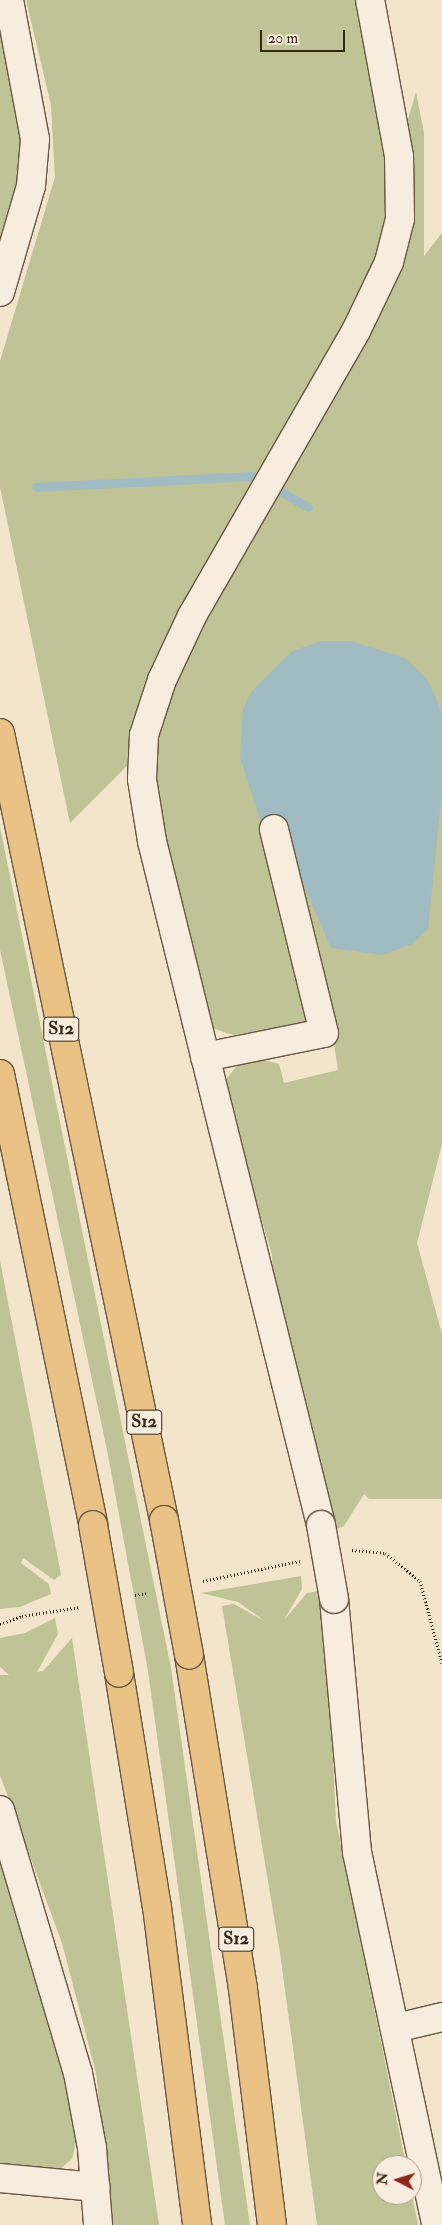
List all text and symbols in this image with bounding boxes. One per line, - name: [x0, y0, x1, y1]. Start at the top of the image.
- scale bar: [262, 20, 347, 52]
- text: 20 m: [268, 29, 298, 48]
- road number: S12: [42, 1014, 80, 1044]
- road number: S12: [125, 1406, 163, 1438]
- road number: S12: [217, 1924, 255, 1955]
- north arrow: [372, 2155, 422, 2205]
- text: N: [374, 2172, 392, 2186]

